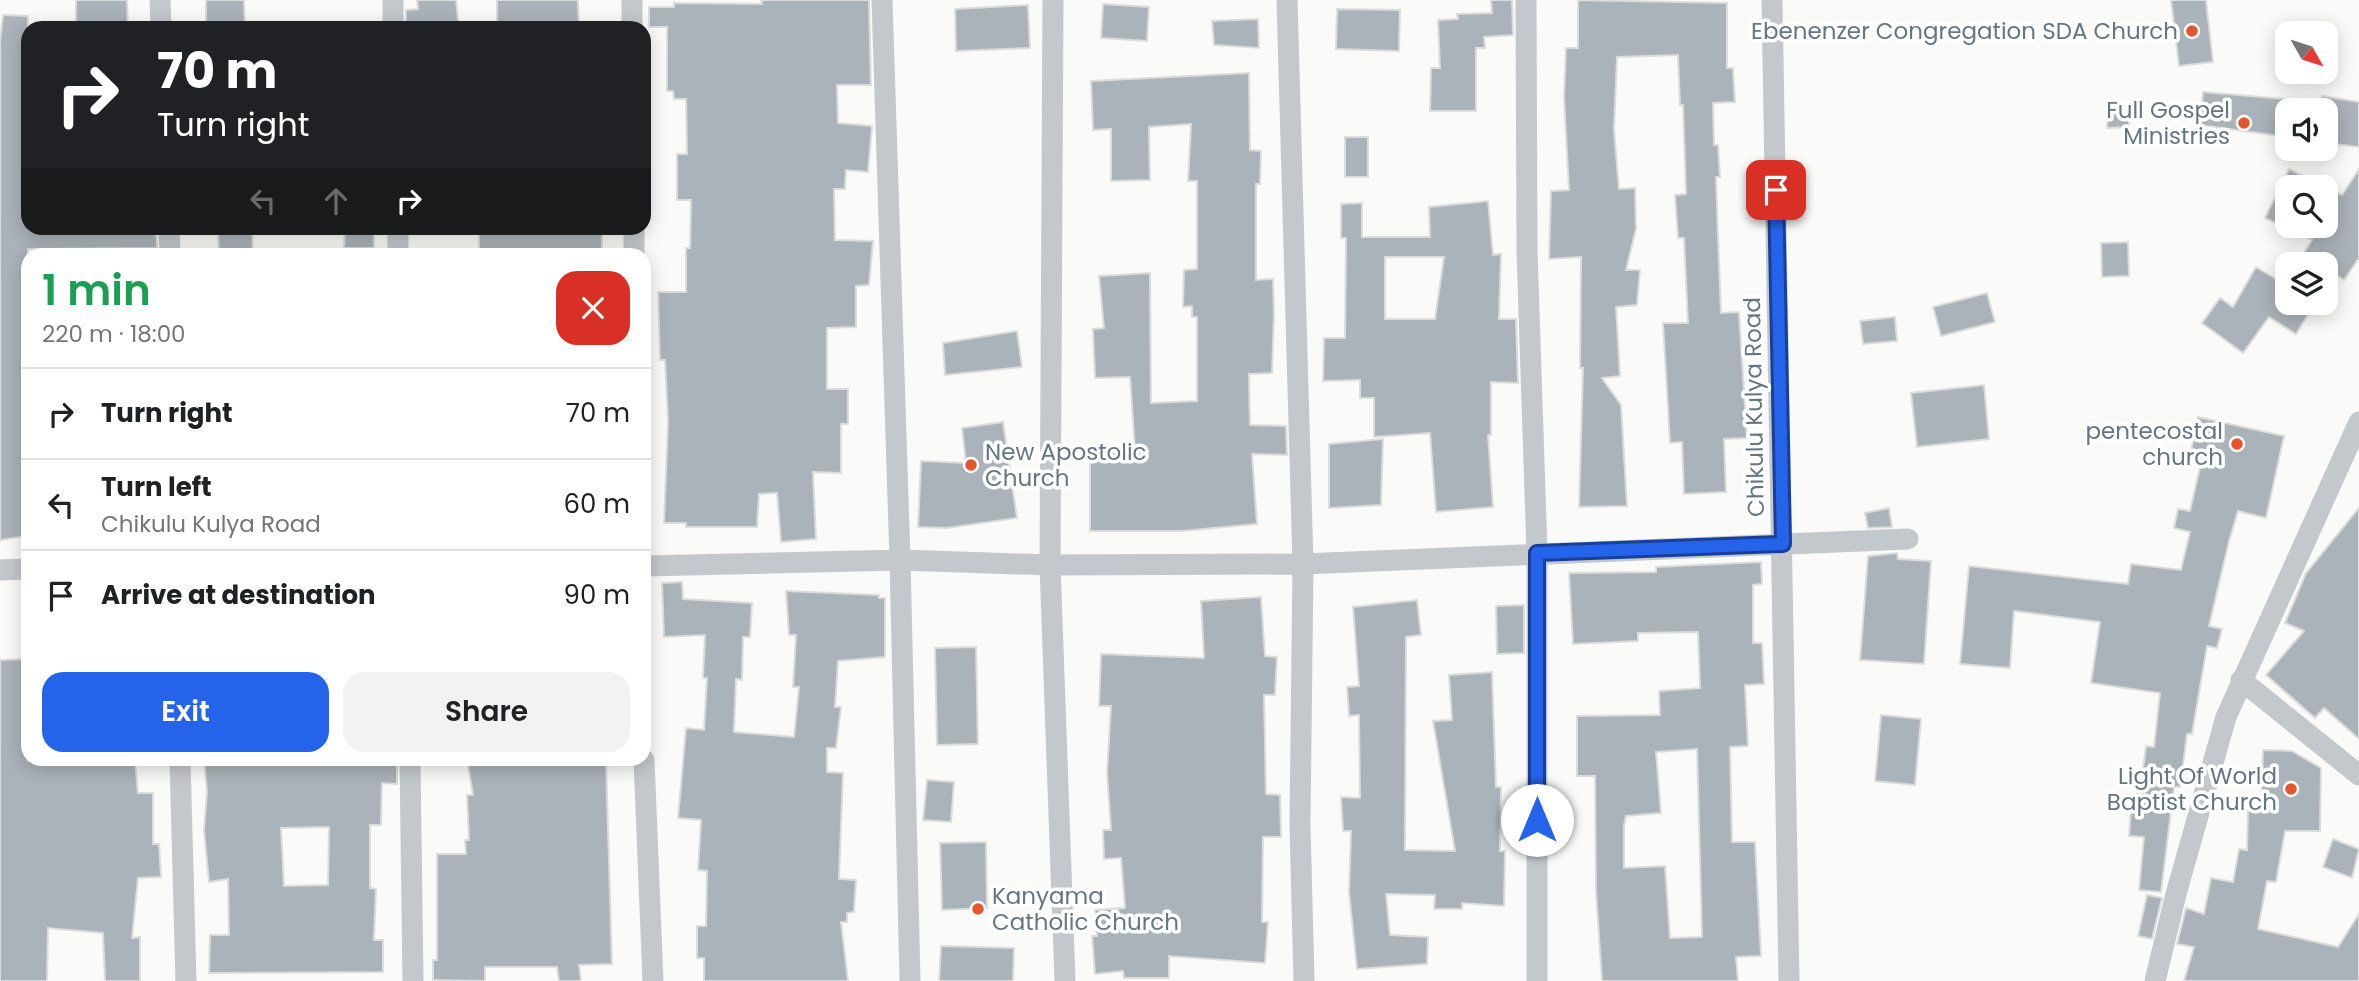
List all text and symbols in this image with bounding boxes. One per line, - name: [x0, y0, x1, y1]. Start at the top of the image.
- place label: Ebenenzer Congregation SDA Church: [1751, 15, 2178, 47]
- north arrow: [2275, 21, 2338, 84]
- map controls: [2275, 21, 2338, 315]
- marker: Ebenenzer Congregation SDA Church: [2184, 23, 2200, 39]
- text: 70 m: [157, 37, 277, 105]
- icon: right: [42, 49, 133, 140]
- place label: Full Gospel Ministries: [2106, 94, 2230, 152]
- button: sound: [2275, 98, 2338, 161]
- text: Turn right: [157, 102, 309, 147]
- marker: Full Gospel Ministries: [2236, 115, 2252, 131]
- pin: [1746, 160, 1806, 220]
- icon: arrive: [1757, 171, 1795, 209]
- button: search: [2275, 175, 2338, 238]
- icon: left: [244, 182, 282, 220]
- icon: ahead: [317, 182, 355, 220]
- icon: right: [390, 182, 428, 220]
- button: layers: [2275, 252, 2338, 315]
- text: 1 min: [42, 261, 151, 320]
- button: close: [556, 271, 630, 345]
- street label: Chikulu Kulya Road: [1736, 297, 1772, 517]
- text: 220 m · 18:00: [42, 318, 186, 350]
- icon: right: [42, 395, 80, 433]
- text: Turn right: [101, 395, 233, 431]
- text: 70 m: [566, 395, 630, 431]
- place label: pentecostal church: [2086, 415, 2223, 473]
- place label: New Apostolic Church: [985, 436, 1147, 494]
- marker: pentecostal church: [2229, 436, 2245, 452]
- marker: New Apostolic Church: [963, 457, 979, 473]
- text: Turn left: [101, 469, 212, 505]
- icon: left: [42, 486, 80, 524]
- text: 60 m: [563, 486, 630, 522]
- text: Chikulu Kulya Road: [101, 508, 321, 540]
- icon: arrive: [42, 577, 80, 615]
- text: Arrive at destination: [101, 577, 376, 613]
- text: 90 m: [564, 577, 630, 613]
- button: Exit: [42, 672, 329, 752]
- button: Share: [343, 672, 630, 752]
- place label: Light Of World Baptist Church: [2107, 760, 2277, 818]
- marker: Light Of World Baptist Church: [2283, 781, 2299, 797]
- position arrow: [1500, 783, 1574, 857]
- place label: Kanyama Catholic Church: [992, 880, 1179, 938]
- marker: Kanyama Catholic Church: [970, 901, 986, 917]

